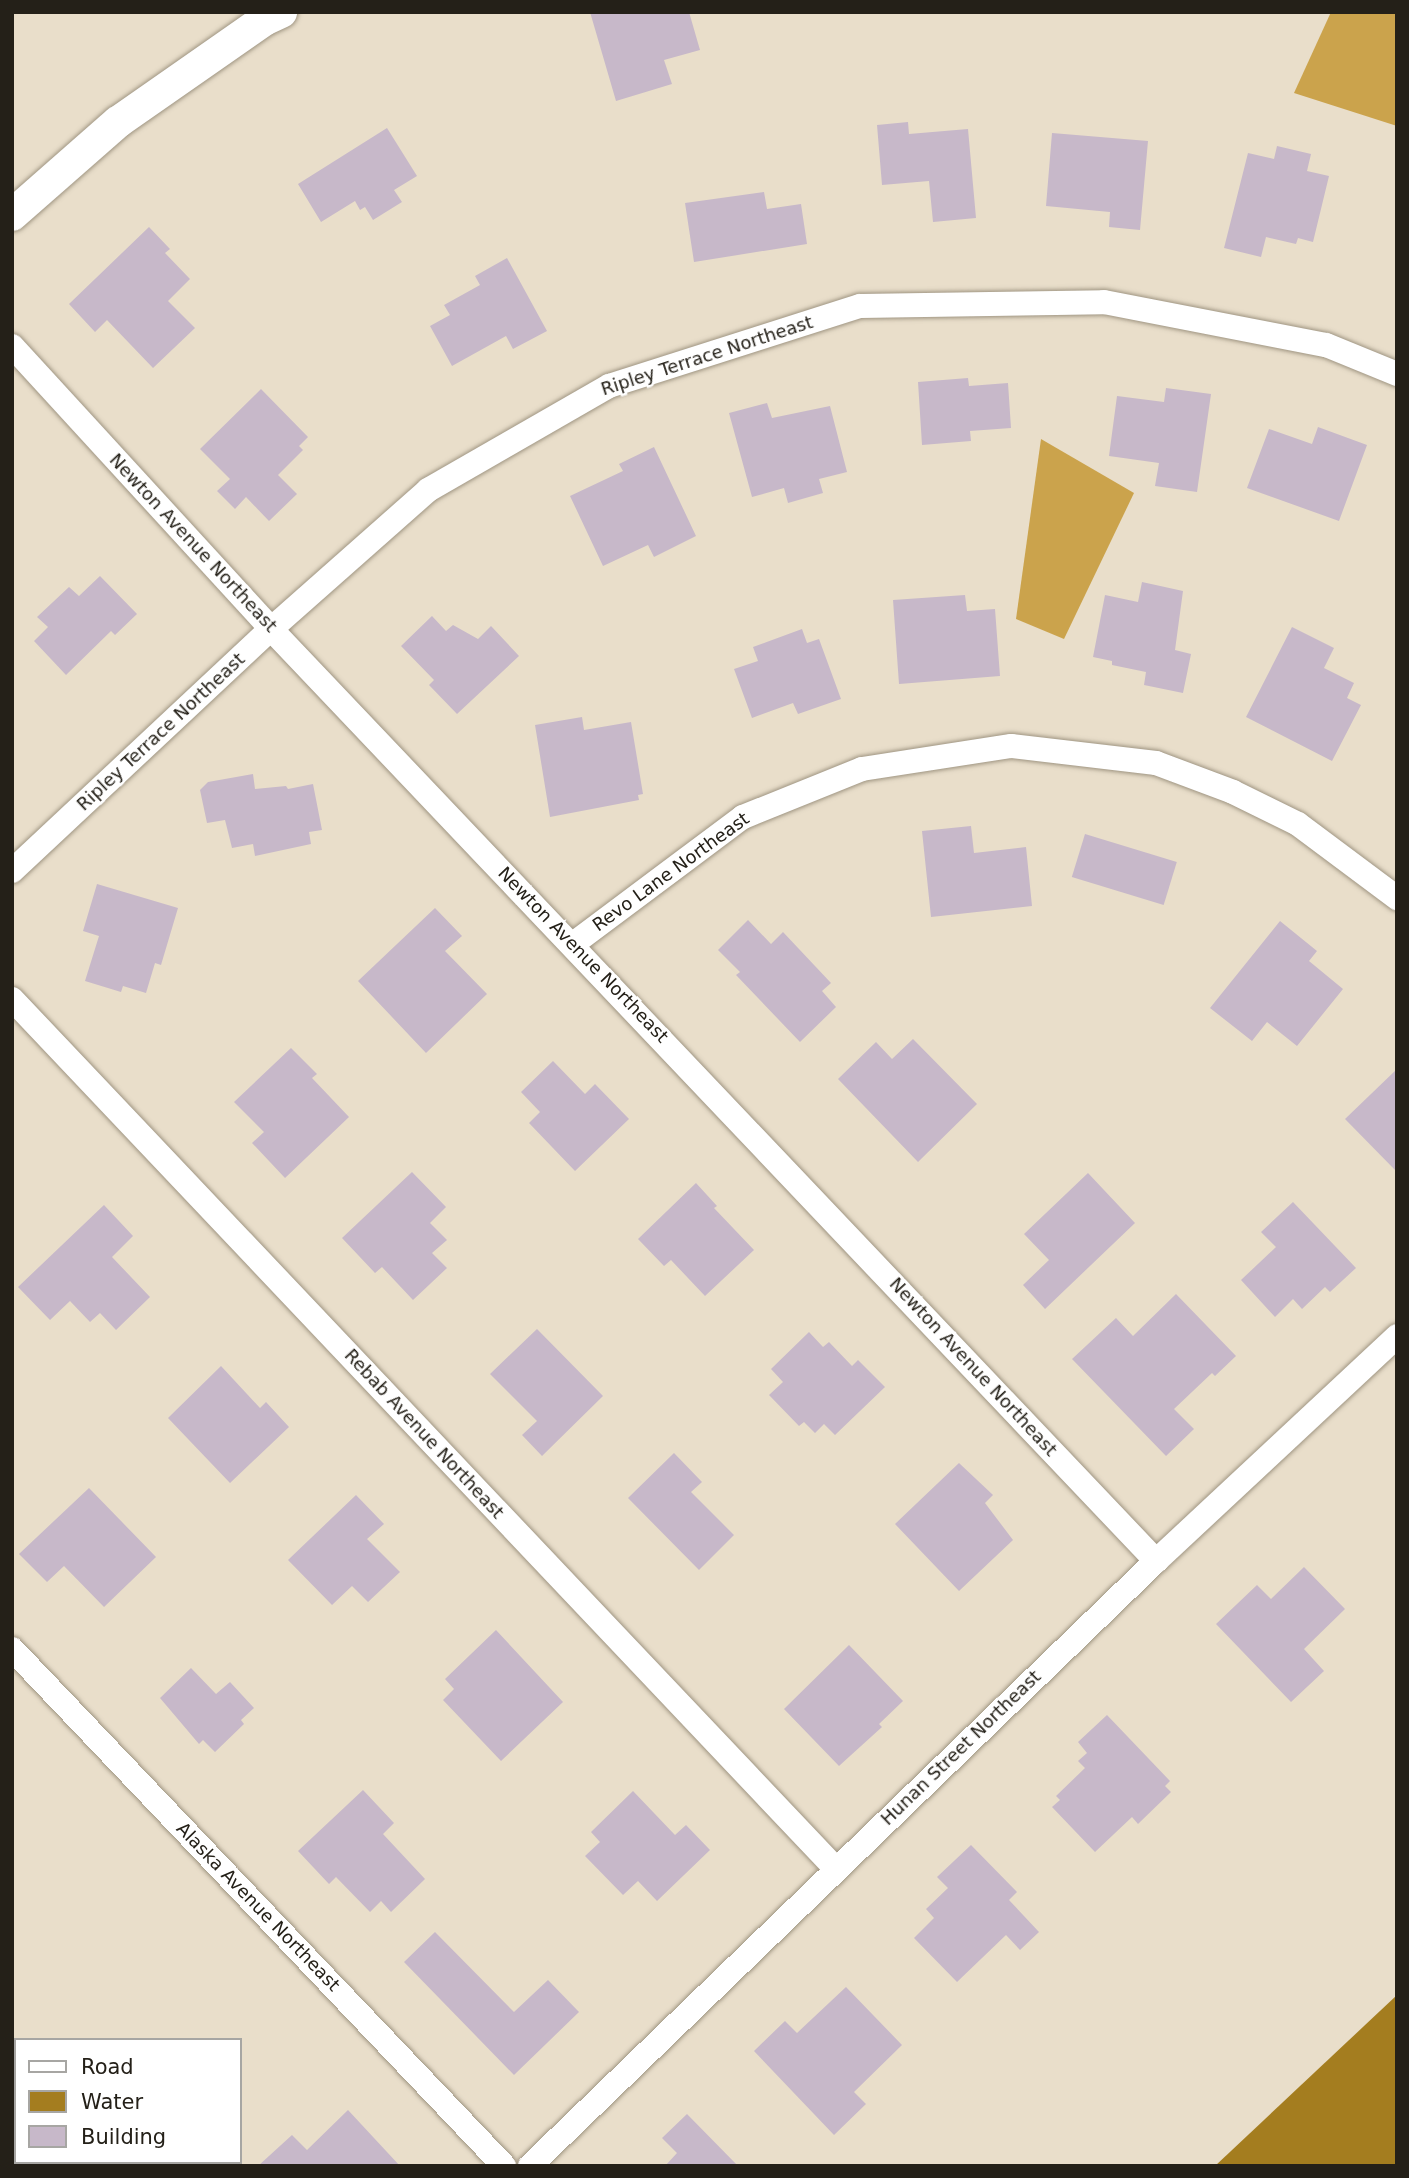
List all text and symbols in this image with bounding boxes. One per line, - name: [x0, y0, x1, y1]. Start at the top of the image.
- street label: Ripley Terrace Northeast: [598, 312, 816, 400]
- street label: Newton Avenue Northeast: [105, 449, 281, 637]
- street label: Ripley Terrace Northeast: [73, 649, 249, 815]
- street label: Revo Lane Northeast: [588, 808, 754, 936]
- street label: Newton Avenue Northeast: [493, 863, 673, 1047]
- street label: Newton Avenue Northeast: [885, 1273, 1061, 1461]
- street label: Rebab Avenue Northeast: [340, 1345, 508, 1523]
- street label: Hunan Street Northeast: [877, 1666, 1045, 1830]
- street label: Alaska Avenue Northeast: [172, 1818, 344, 1996]
- legend: [14, 2038, 242, 2164]
- text: Road: [81, 2055, 134, 2079]
- text: Water: [81, 2090, 143, 2114]
- text: Building: [81, 2125, 166, 2149]

